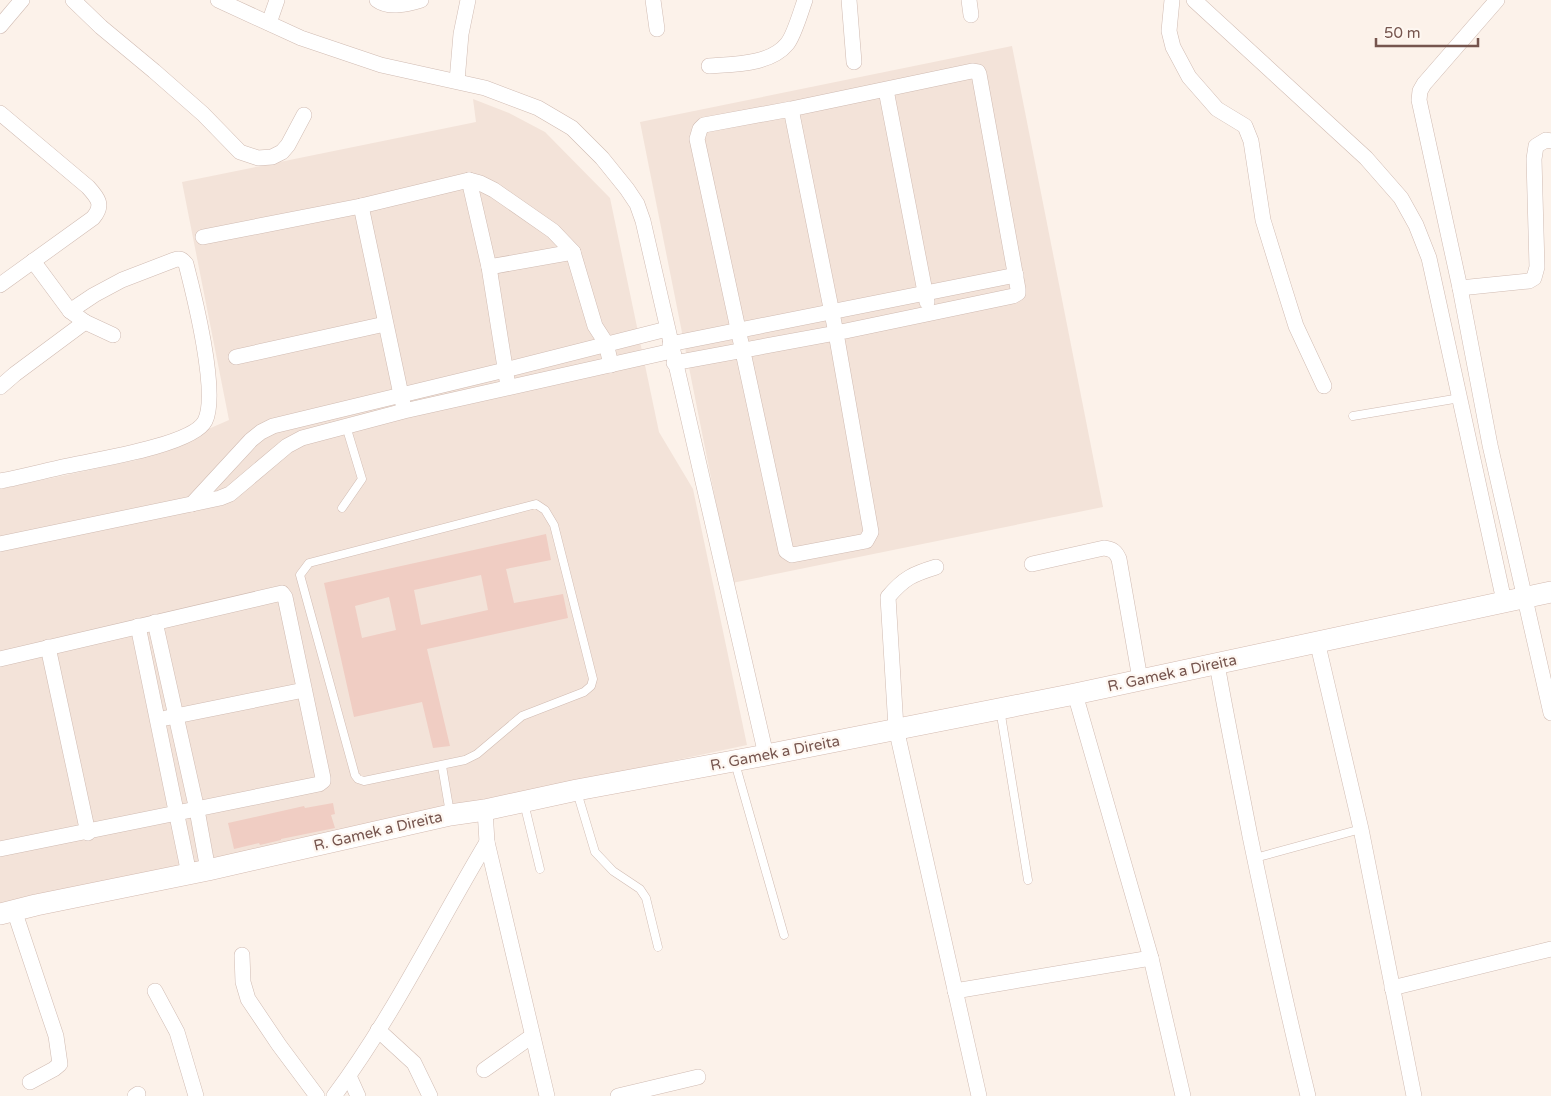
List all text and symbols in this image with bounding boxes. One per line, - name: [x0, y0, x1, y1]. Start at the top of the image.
- scale bar: [1376, 15, 1478, 47]
- text: 50 m: [1384, 24, 1421, 42]
- street label: R. Gamek a Direita: [1106, 651, 1238, 695]
- street label: R. Gamek a Direita: [709, 732, 841, 774]
- street label: R. Gamek a Direita: [312, 807, 444, 855]

